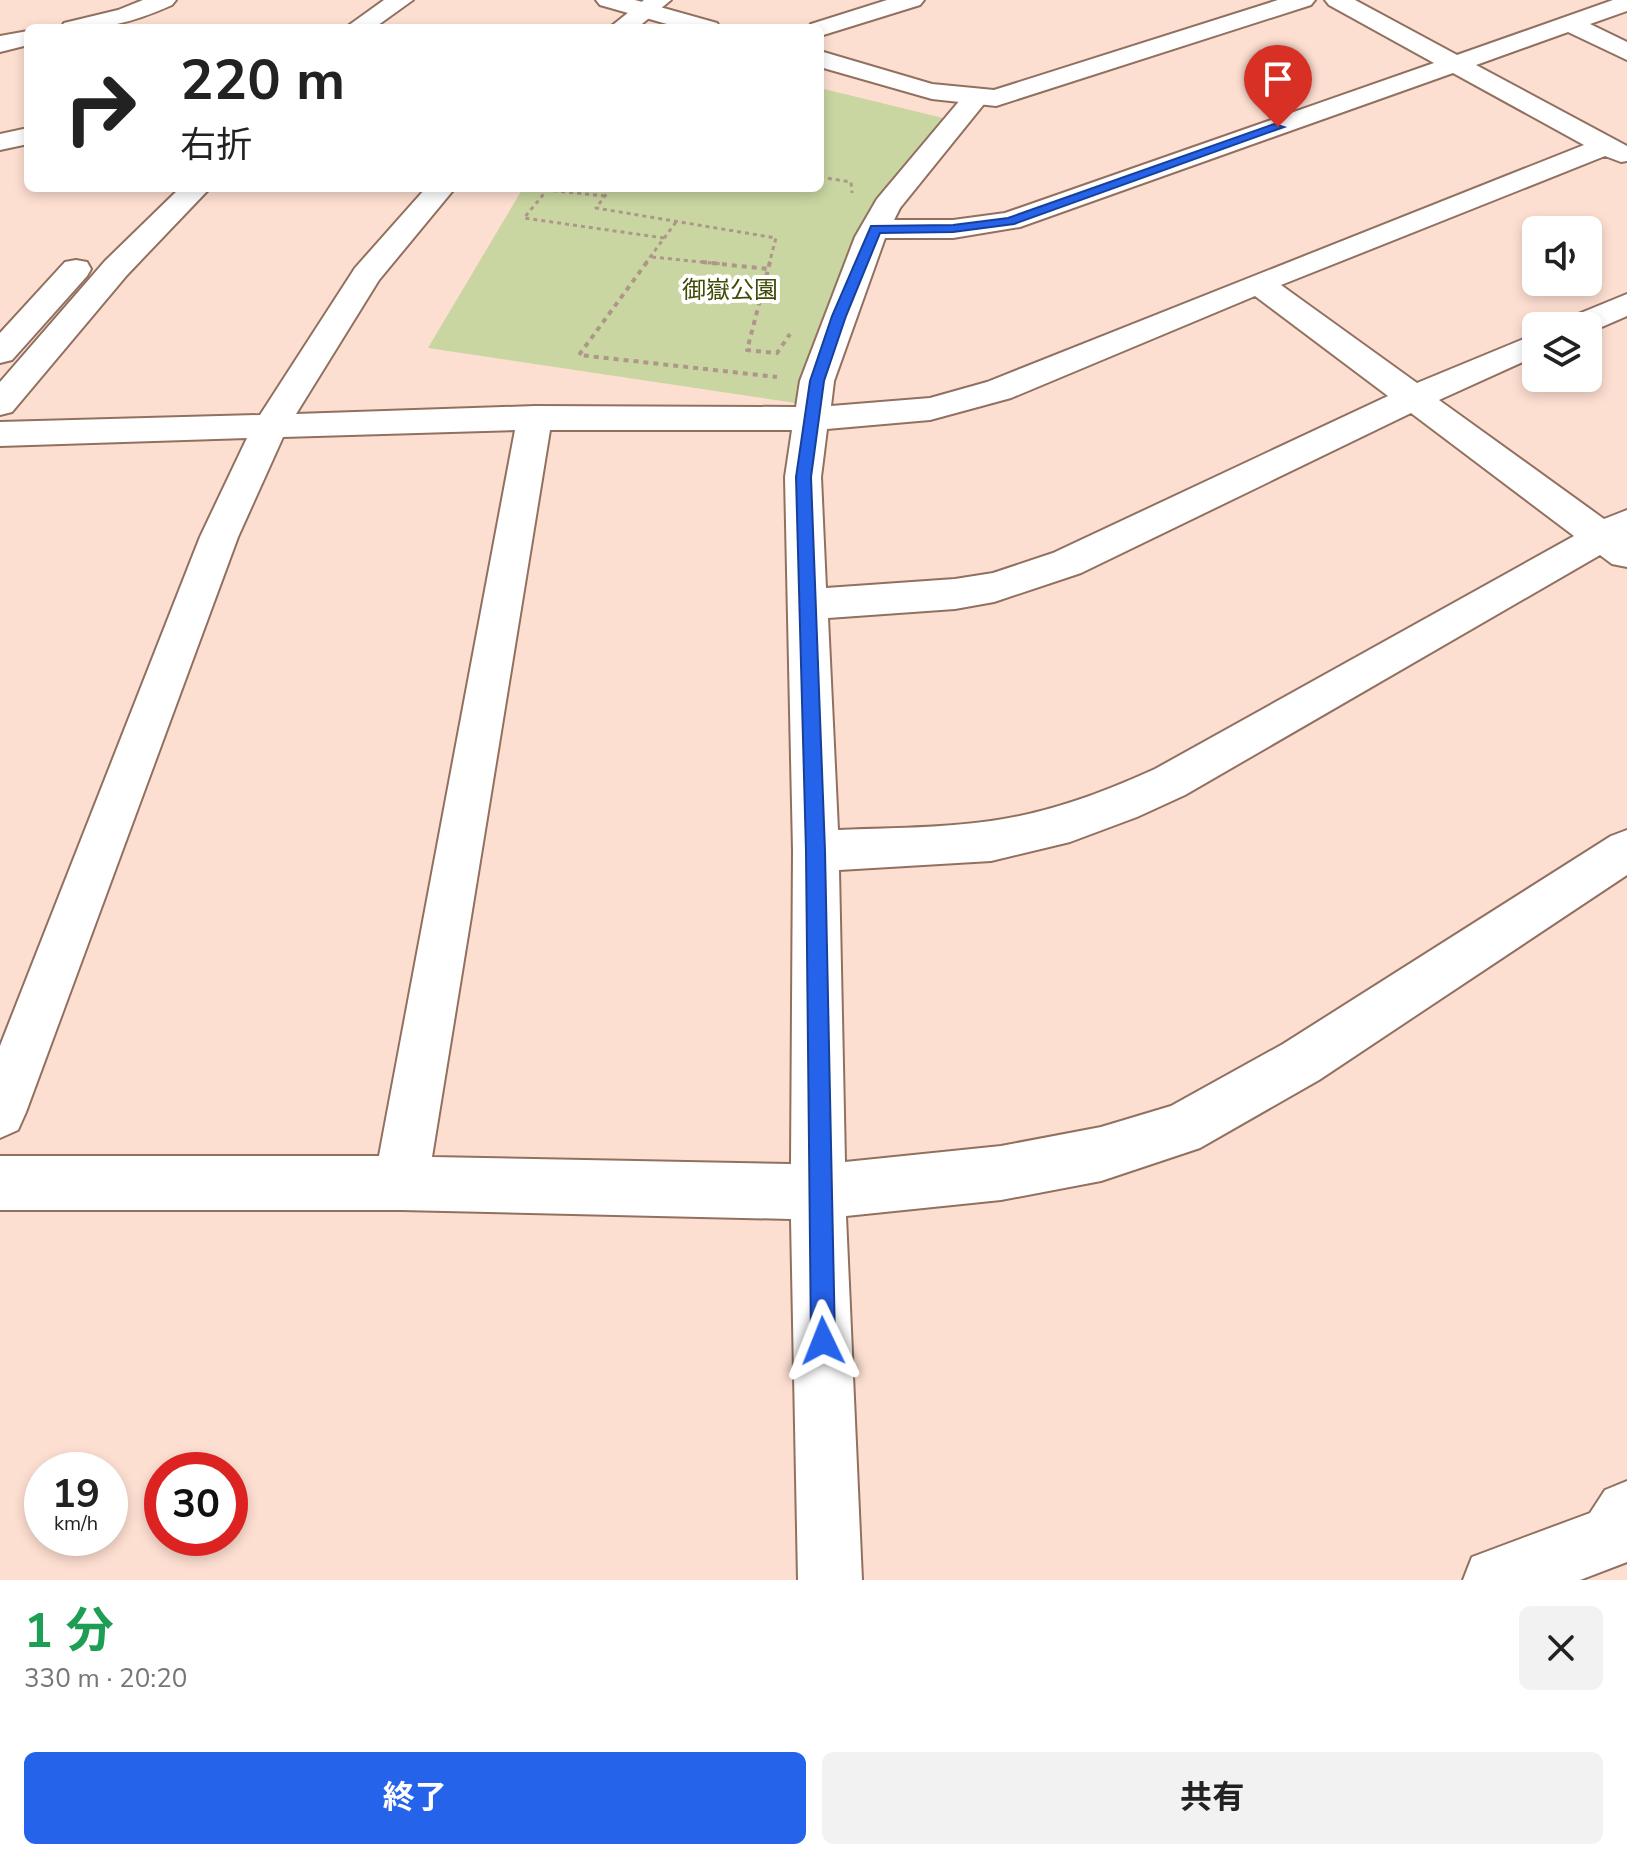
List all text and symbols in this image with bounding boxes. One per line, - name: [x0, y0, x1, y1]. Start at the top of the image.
- text: 220 m: [180, 42, 345, 119]
- pin: [1244, 45, 1312, 127]
- icon: right: [48, 56, 152, 160]
- icon: arrive: [1256, 57, 1300, 101]
- text: 右折: [180, 121, 252, 170]
- map controls: [1522, 216, 1602, 392]
- button: sound: [1522, 216, 1602, 296]
- park label: 御嶽公園: [682, 274, 778, 306]
- button: layers: [1522, 312, 1602, 392]
- position arrow: [781, 1299, 865, 1383]
- speed limit sign: 30: [144, 1452, 248, 1556]
- text: 19: [52, 1467, 100, 1521]
- text: km/h: [54, 1510, 98, 1537]
- text: 1 分: [24, 1598, 114, 1664]
- button: close: [1519, 1606, 1603, 1690]
- text: 330 m · 20:20: [24, 1661, 187, 1696]
- button: 終了: [24, 1752, 806, 1844]
- button: 共有: [822, 1752, 1603, 1844]

